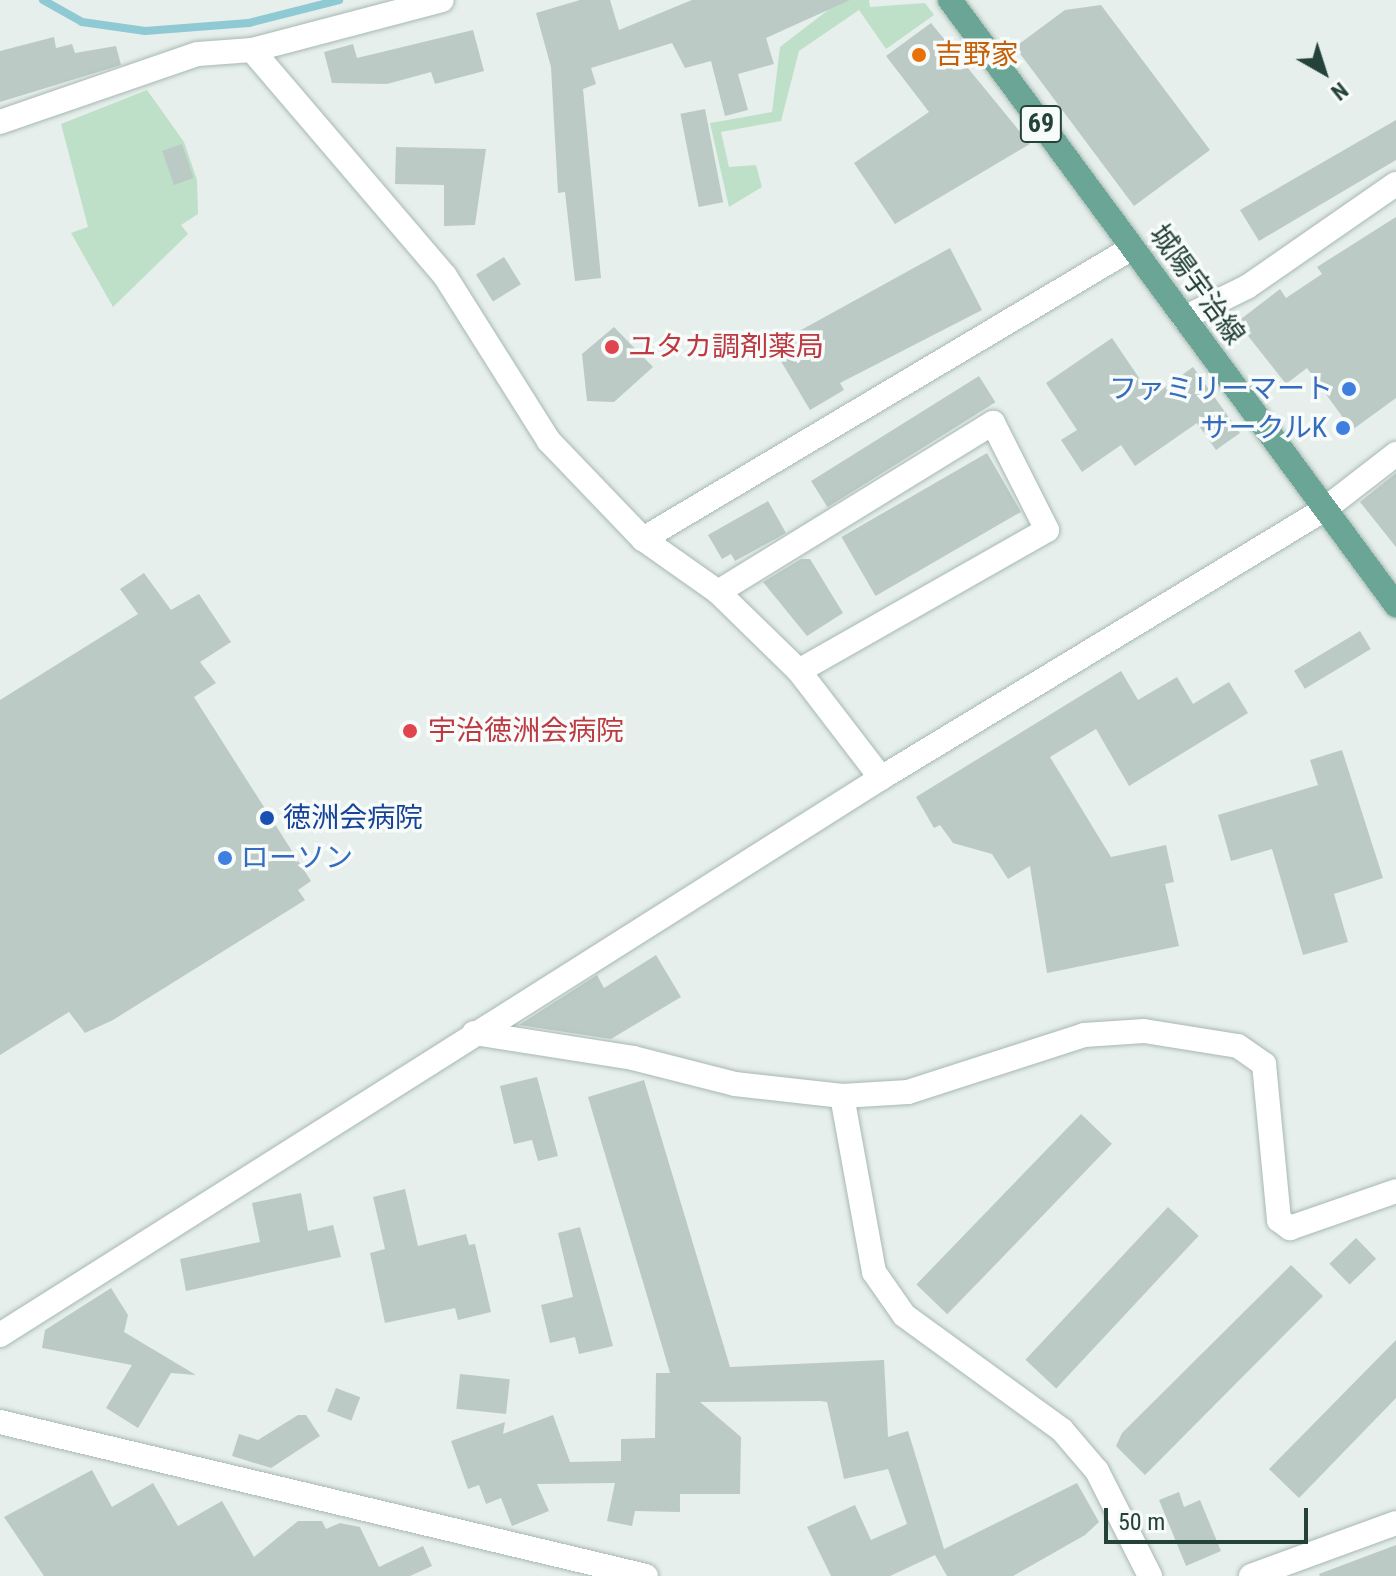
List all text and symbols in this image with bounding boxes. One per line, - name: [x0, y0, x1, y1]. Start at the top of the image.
- north arrow: [1284, 32, 1364, 112]
- place label: 吉野家: [935, 38, 1019, 72]
- marker: 吉野家: [910, 46, 928, 64]
- text: N: [1326, 77, 1353, 105]
- road number: 69: [1019, 102, 1063, 146]
- street label: 城陽宇治線: [1142, 218, 1252, 352]
- place label: ユタカ調剤薬局: [628, 330, 824, 364]
- marker: ユタカ調剤薬局: [603, 338, 621, 356]
- place label: ファミリーマート: [1109, 372, 1333, 406]
- marker: ファミリーマート: [1340, 380, 1358, 398]
- place label: サークルK: [1200, 411, 1327, 445]
- marker: サークルK: [1334, 419, 1352, 437]
- place label: 宇治徳洲会病院: [428, 714, 624, 748]
- marker: 宇治徳洲会病院: [399, 720, 421, 742]
- place label: 徳洲会病院: [283, 801, 423, 835]
- marker: 徳洲会病院: [258, 809, 276, 827]
- place label: ローソン: [241, 841, 353, 875]
- marker: ローソン: [216, 849, 234, 867]
- scale bar: [1108, 1492, 1312, 1542]
- text: 50 m: [1118, 1508, 1165, 1536]

